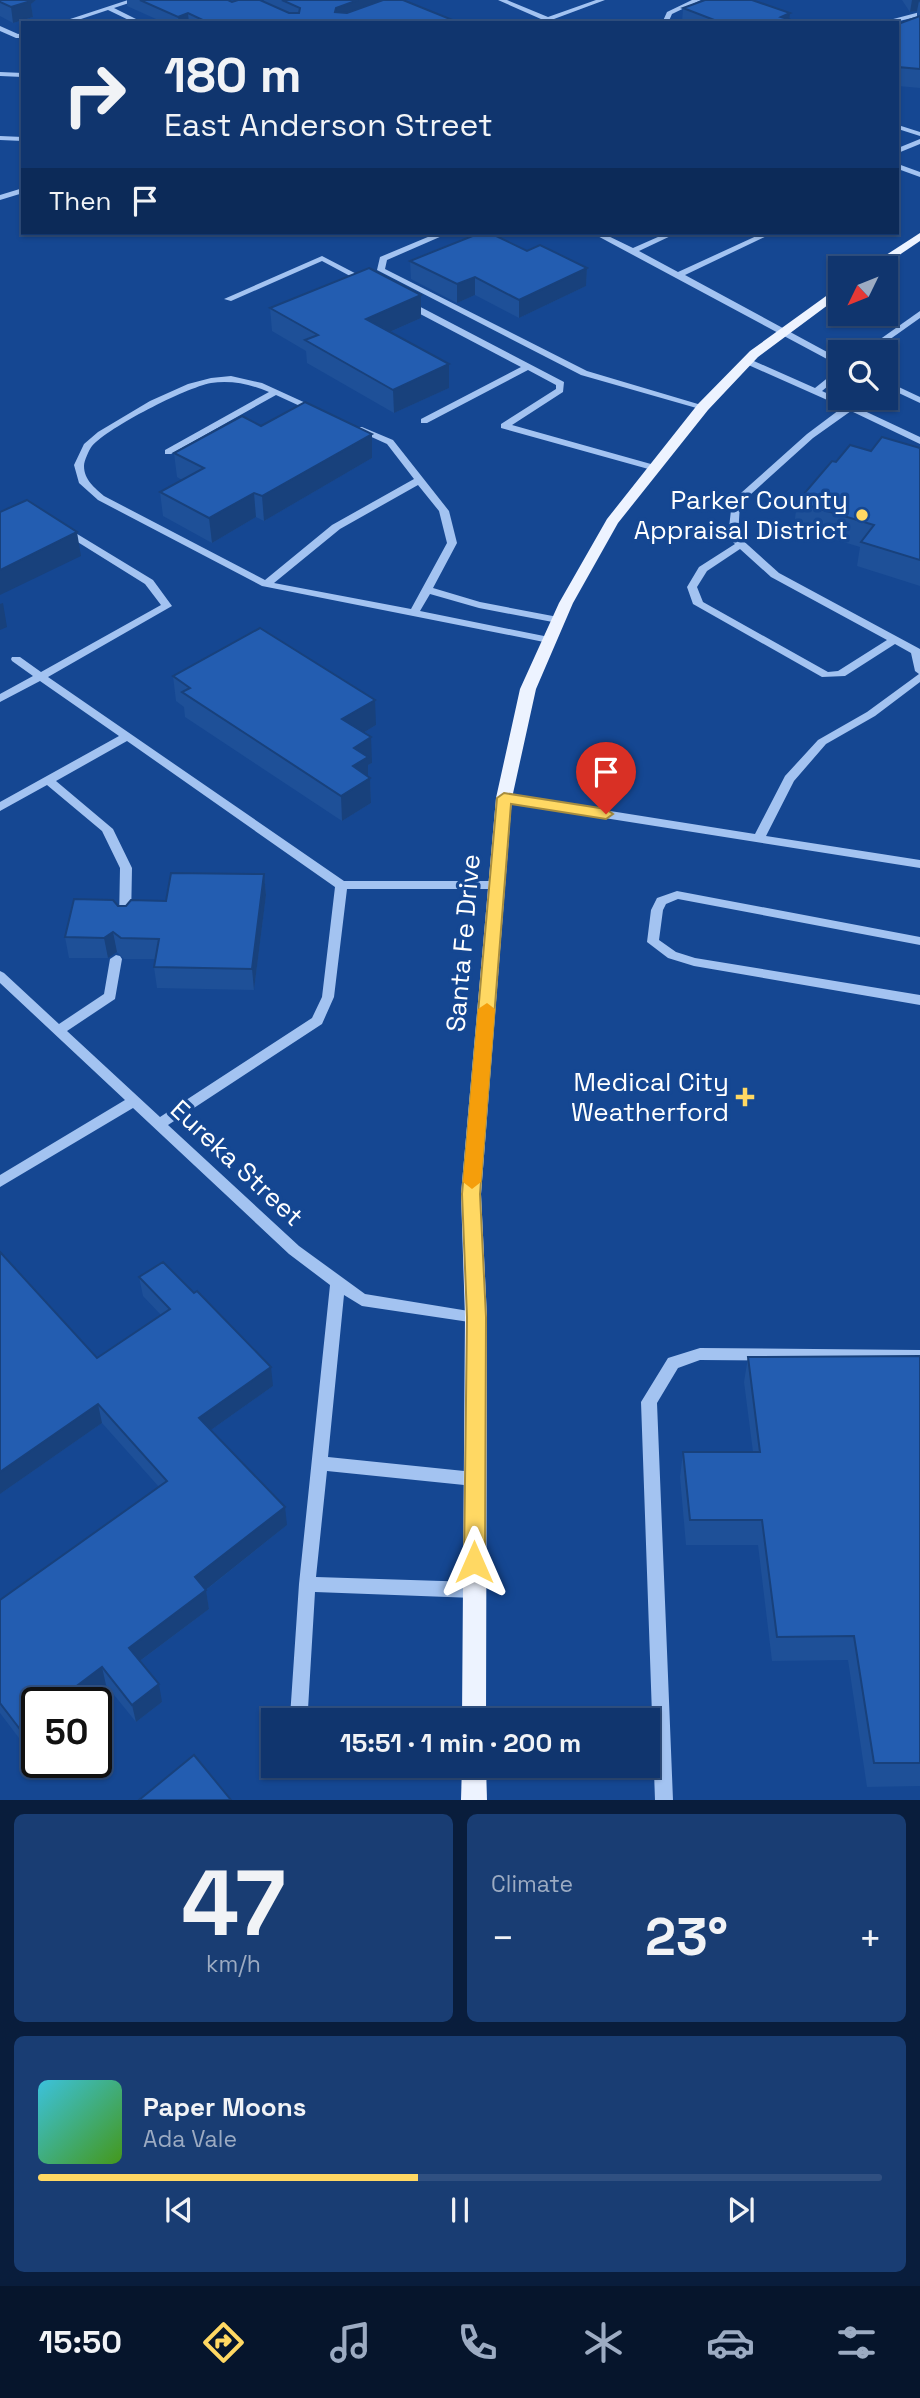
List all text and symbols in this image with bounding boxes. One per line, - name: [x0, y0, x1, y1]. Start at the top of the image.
- text: 180 m: [164, 44, 302, 106]
- icon: right: [49, 49, 140, 140]
- text: East Anderson Street: [164, 105, 493, 145]
- icon: arrive: [126, 182, 164, 220]
- text: Then: [49, 184, 112, 218]
- north arrow: [828, 256, 898, 326]
- map controls: [828, 256, 898, 410]
- button: search: [828, 340, 898, 410]
- place label: Parker County Appraisal District: [634, 483, 848, 547]
- marker: Parker County Appraisal District: [854, 507, 870, 523]
- pin: [576, 742, 636, 814]
- icon: arrive: [587, 753, 625, 791]
- street label: Santa Fe Drive: [438, 853, 488, 1033]
- place label: Medical City Weatherford: [571, 1065, 729, 1129]
- marker: Medical City Weatherford: [735, 1087, 755, 1107]
- street label: Eureka Street: [163, 1093, 311, 1233]
- position arrow: [437, 1525, 511, 1599]
- speed limit sign: 50: [21, 1687, 112, 1778]
- text: 15:51 · 1 min · 200 m: [340, 1726, 581, 1760]
- text: 47: [181, 1845, 286, 1962]
- text: Climate: [491, 1869, 573, 1899]
- text: 23°: [645, 1904, 728, 1970]
- text: −: [491, 1914, 515, 1962]
- text: +: [858, 1914, 882, 1962]
- text: km/h: [206, 1949, 261, 1979]
- text: Paper Moons: [143, 2090, 306, 2124]
- text: Ada Vale: [143, 2124, 237, 2154]
- icon: previous: [160, 2191, 198, 2229]
- icon: pause: [441, 2191, 479, 2229]
- icon: next: [722, 2191, 760, 2229]
- icon: directions: [199, 2318, 248, 2367]
- icon: music: [326, 2318, 375, 2367]
- icon: phone: [453, 2318, 502, 2367]
- icon: climate: [579, 2318, 628, 2367]
- icon: car: [706, 2318, 755, 2367]
- icon: filters: [832, 2318, 881, 2367]
- text: 15:50: [39, 2322, 122, 2362]

